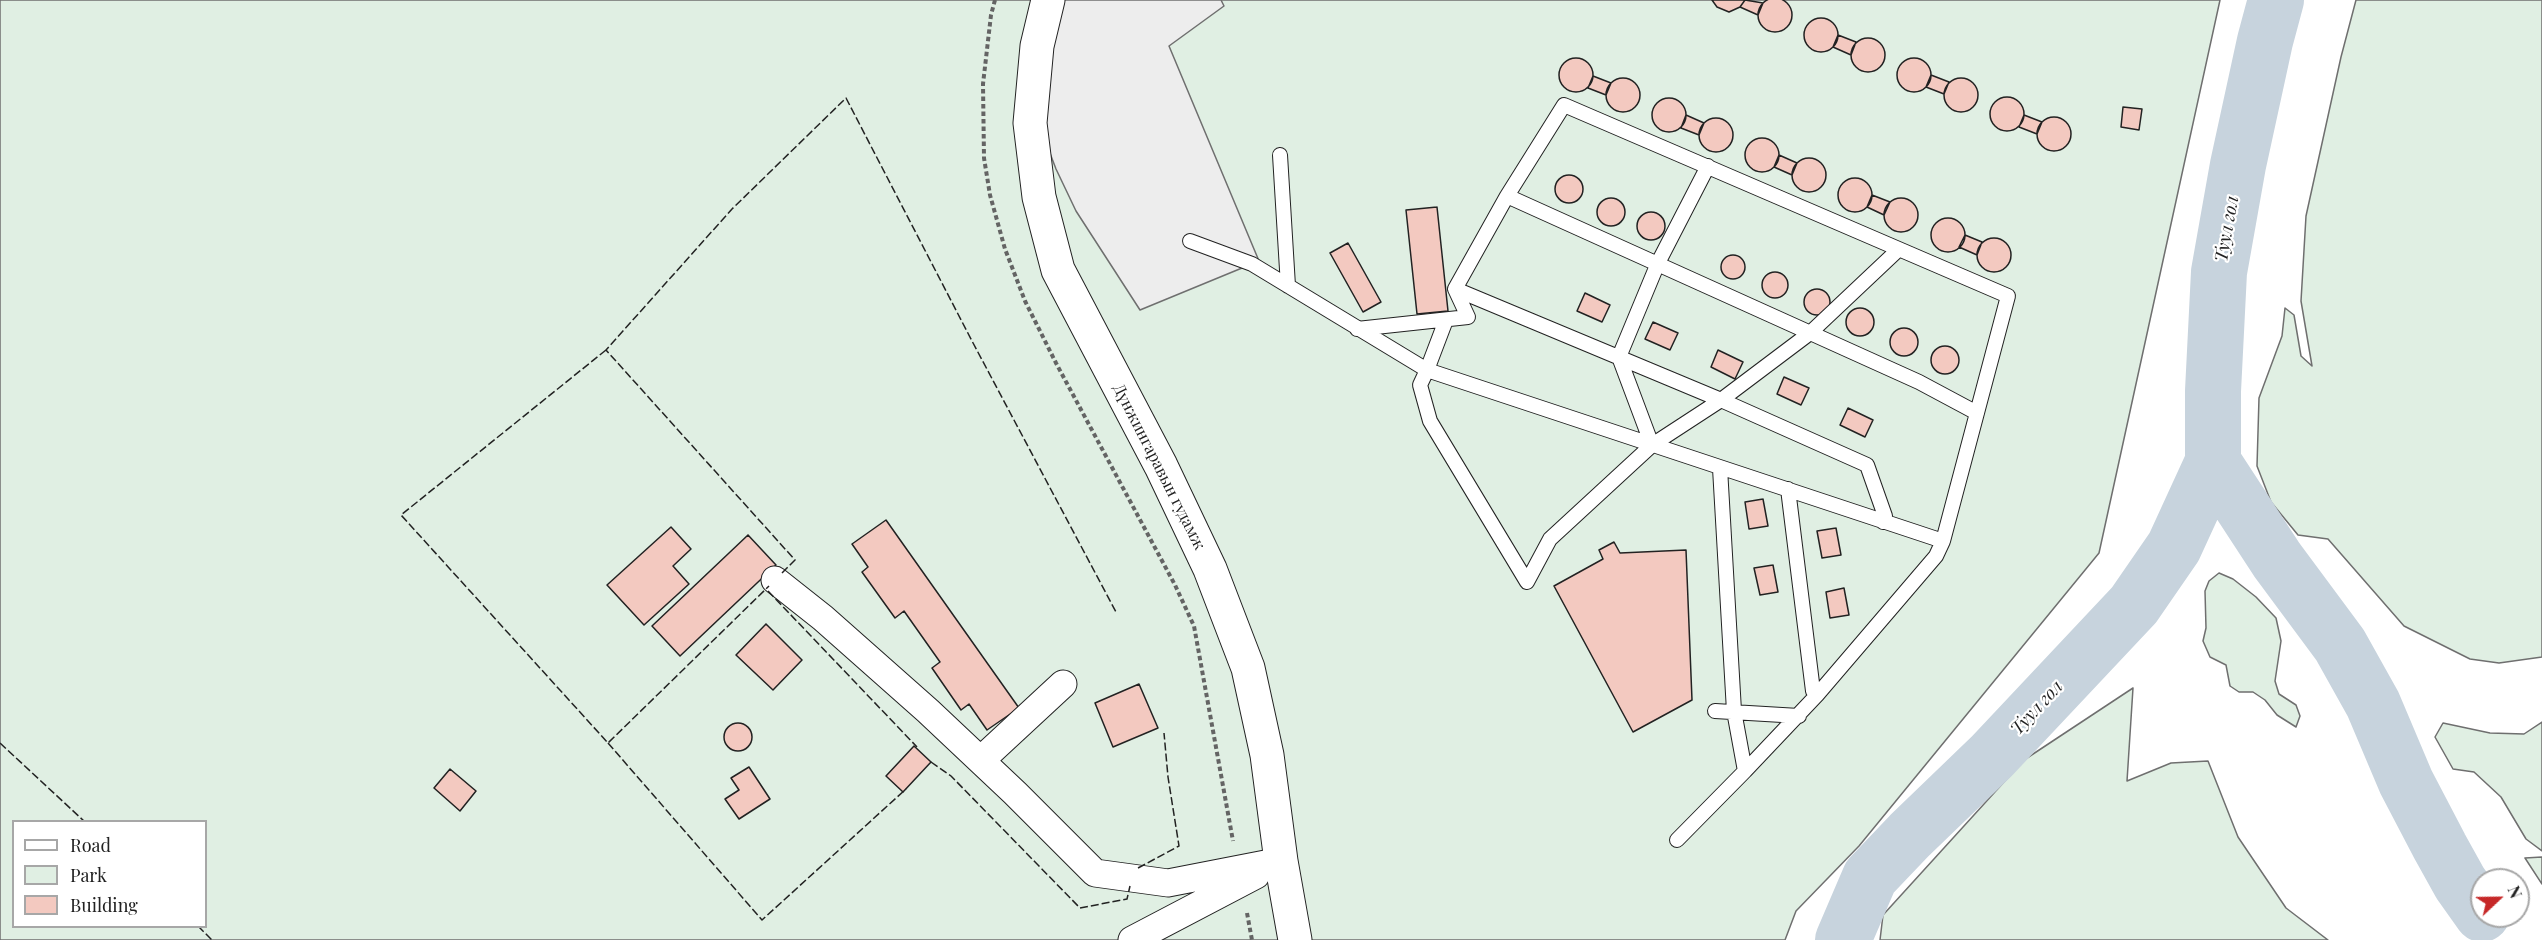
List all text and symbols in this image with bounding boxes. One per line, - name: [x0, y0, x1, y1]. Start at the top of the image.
- water label: Туул гол: [2211, 194, 2243, 264]
- street label: Дүнжингаравын гудамж: [1109, 381, 1209, 553]
- water label: Туул гол: [2006, 676, 2068, 740]
- legend: [12, 820, 207, 928]
- text: Road: [70, 833, 111, 857]
- text: Park: [70, 863, 107, 887]
- north arrow: [2470, 868, 2530, 928]
- text: N: [2503, 883, 2527, 901]
- text: Building: [70, 893, 138, 917]

